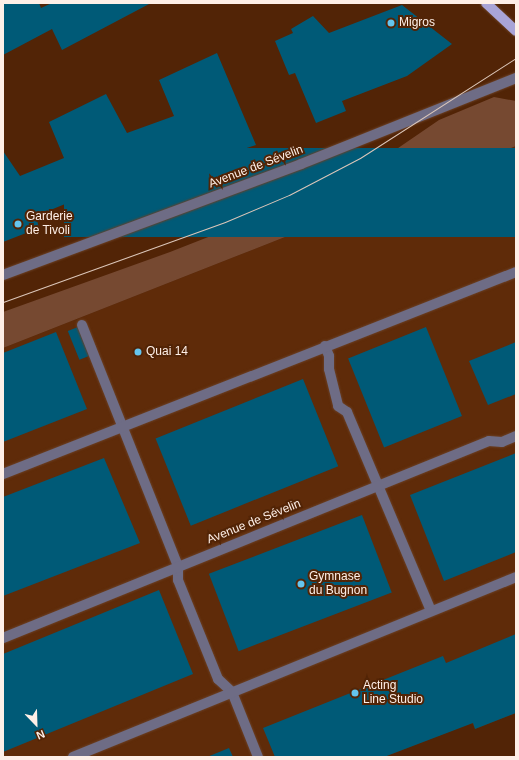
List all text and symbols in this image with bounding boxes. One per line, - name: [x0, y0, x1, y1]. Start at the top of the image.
- place label: Migros: [399, 16, 435, 30]
- marker: Migros: [386, 18, 396, 28]
- street label: Avenue de Sévelin: [207, 142, 305, 192]
- place label: Garderie de Tivoli: [26, 210, 73, 238]
- marker: Garderie de Tivoli: [13, 219, 23, 229]
- place label: Quai 14: [146, 345, 188, 359]
- marker: Quai 14: [133, 347, 143, 357]
- street label: Avenue de Sévelin: [205, 497, 303, 547]
- place label: Gymnase du Bugnon: [309, 570, 367, 598]
- marker: Gymnase du Bugnon: [296, 579, 306, 589]
- place label: Acting Line Studio: [363, 679, 423, 707]
- marker: Acting Line Studio: [350, 688, 360, 698]
- north arrow: [16, 704, 56, 744]
- text: N: [35, 728, 47, 742]

